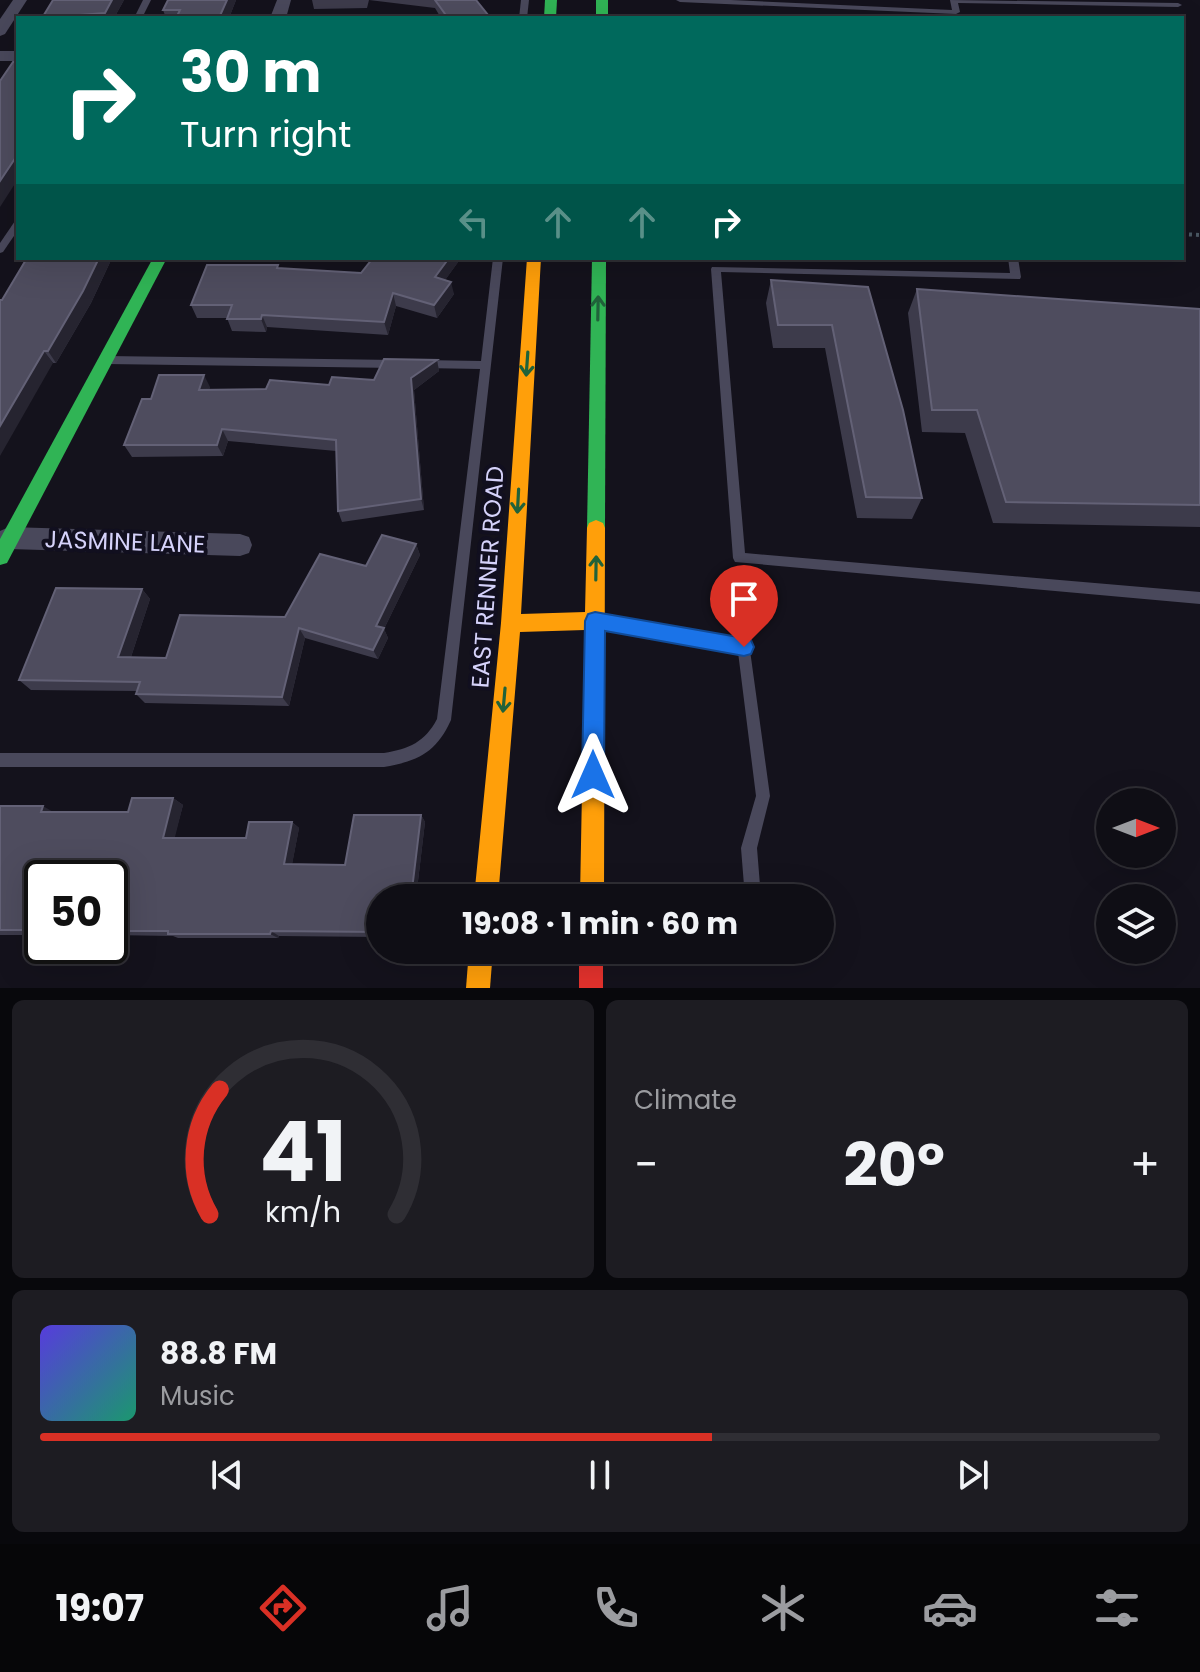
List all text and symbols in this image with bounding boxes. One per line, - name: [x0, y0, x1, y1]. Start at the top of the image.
- text: 30 m: [180, 33, 322, 112]
- icon: right: [48, 48, 152, 152]
- text: Turn right: [180, 109, 351, 160]
- icon: left: [452, 200, 496, 244]
- icon: ahead: [536, 200, 580, 244]
- icon: ahead: [620, 200, 664, 244]
- icon: right: [704, 200, 748, 244]
- one-way arrow: [591, 295, 606, 322]
- one-way arrow: [519, 350, 534, 377]
- street label: EAST RENNER ROAD: [463, 465, 512, 689]
- one-way arrow: [510, 487, 525, 514]
- street label: JASMINE LANE: [44, 522, 206, 561]
- one-way arrow: [588, 555, 603, 582]
- pin: [710, 565, 778, 647]
- icon: arrive: [722, 577, 766, 621]
- one-way arrow: [496, 686, 511, 713]
- position arrow: [551, 733, 635, 817]
- north arrow: [1096, 788, 1176, 868]
- map controls: [1096, 788, 1176, 964]
- speed limit sign: 50: [24, 860, 128, 964]
- button: layers: [1096, 884, 1176, 964]
- text: 19:08 · 1 min · 60 m: [462, 902, 738, 945]
- text: Climate: [634, 1082, 737, 1118]
- text: 41: [259, 1094, 347, 1210]
- text: 20°: [844, 1123, 945, 1207]
- text: −: [634, 1134, 658, 1195]
- text: +: [1130, 1134, 1160, 1195]
- text: km/h: [265, 1192, 341, 1232]
- text: 88.8 FM: [160, 1332, 277, 1375]
- text: Music: [160, 1378, 235, 1414]
- icon: previous: [205, 1453, 249, 1497]
- icon: pause: [578, 1453, 622, 1497]
- icon: next: [951, 1453, 995, 1497]
- icon: directions: [255, 1580, 311, 1636]
- icon: music: [422, 1580, 478, 1636]
- icon: phone: [588, 1580, 644, 1636]
- icon: climate: [755, 1580, 811, 1636]
- icon: car: [922, 1580, 978, 1636]
- icon: filters: [1089, 1580, 1145, 1636]
- text: 19:07: [55, 1583, 144, 1634]

